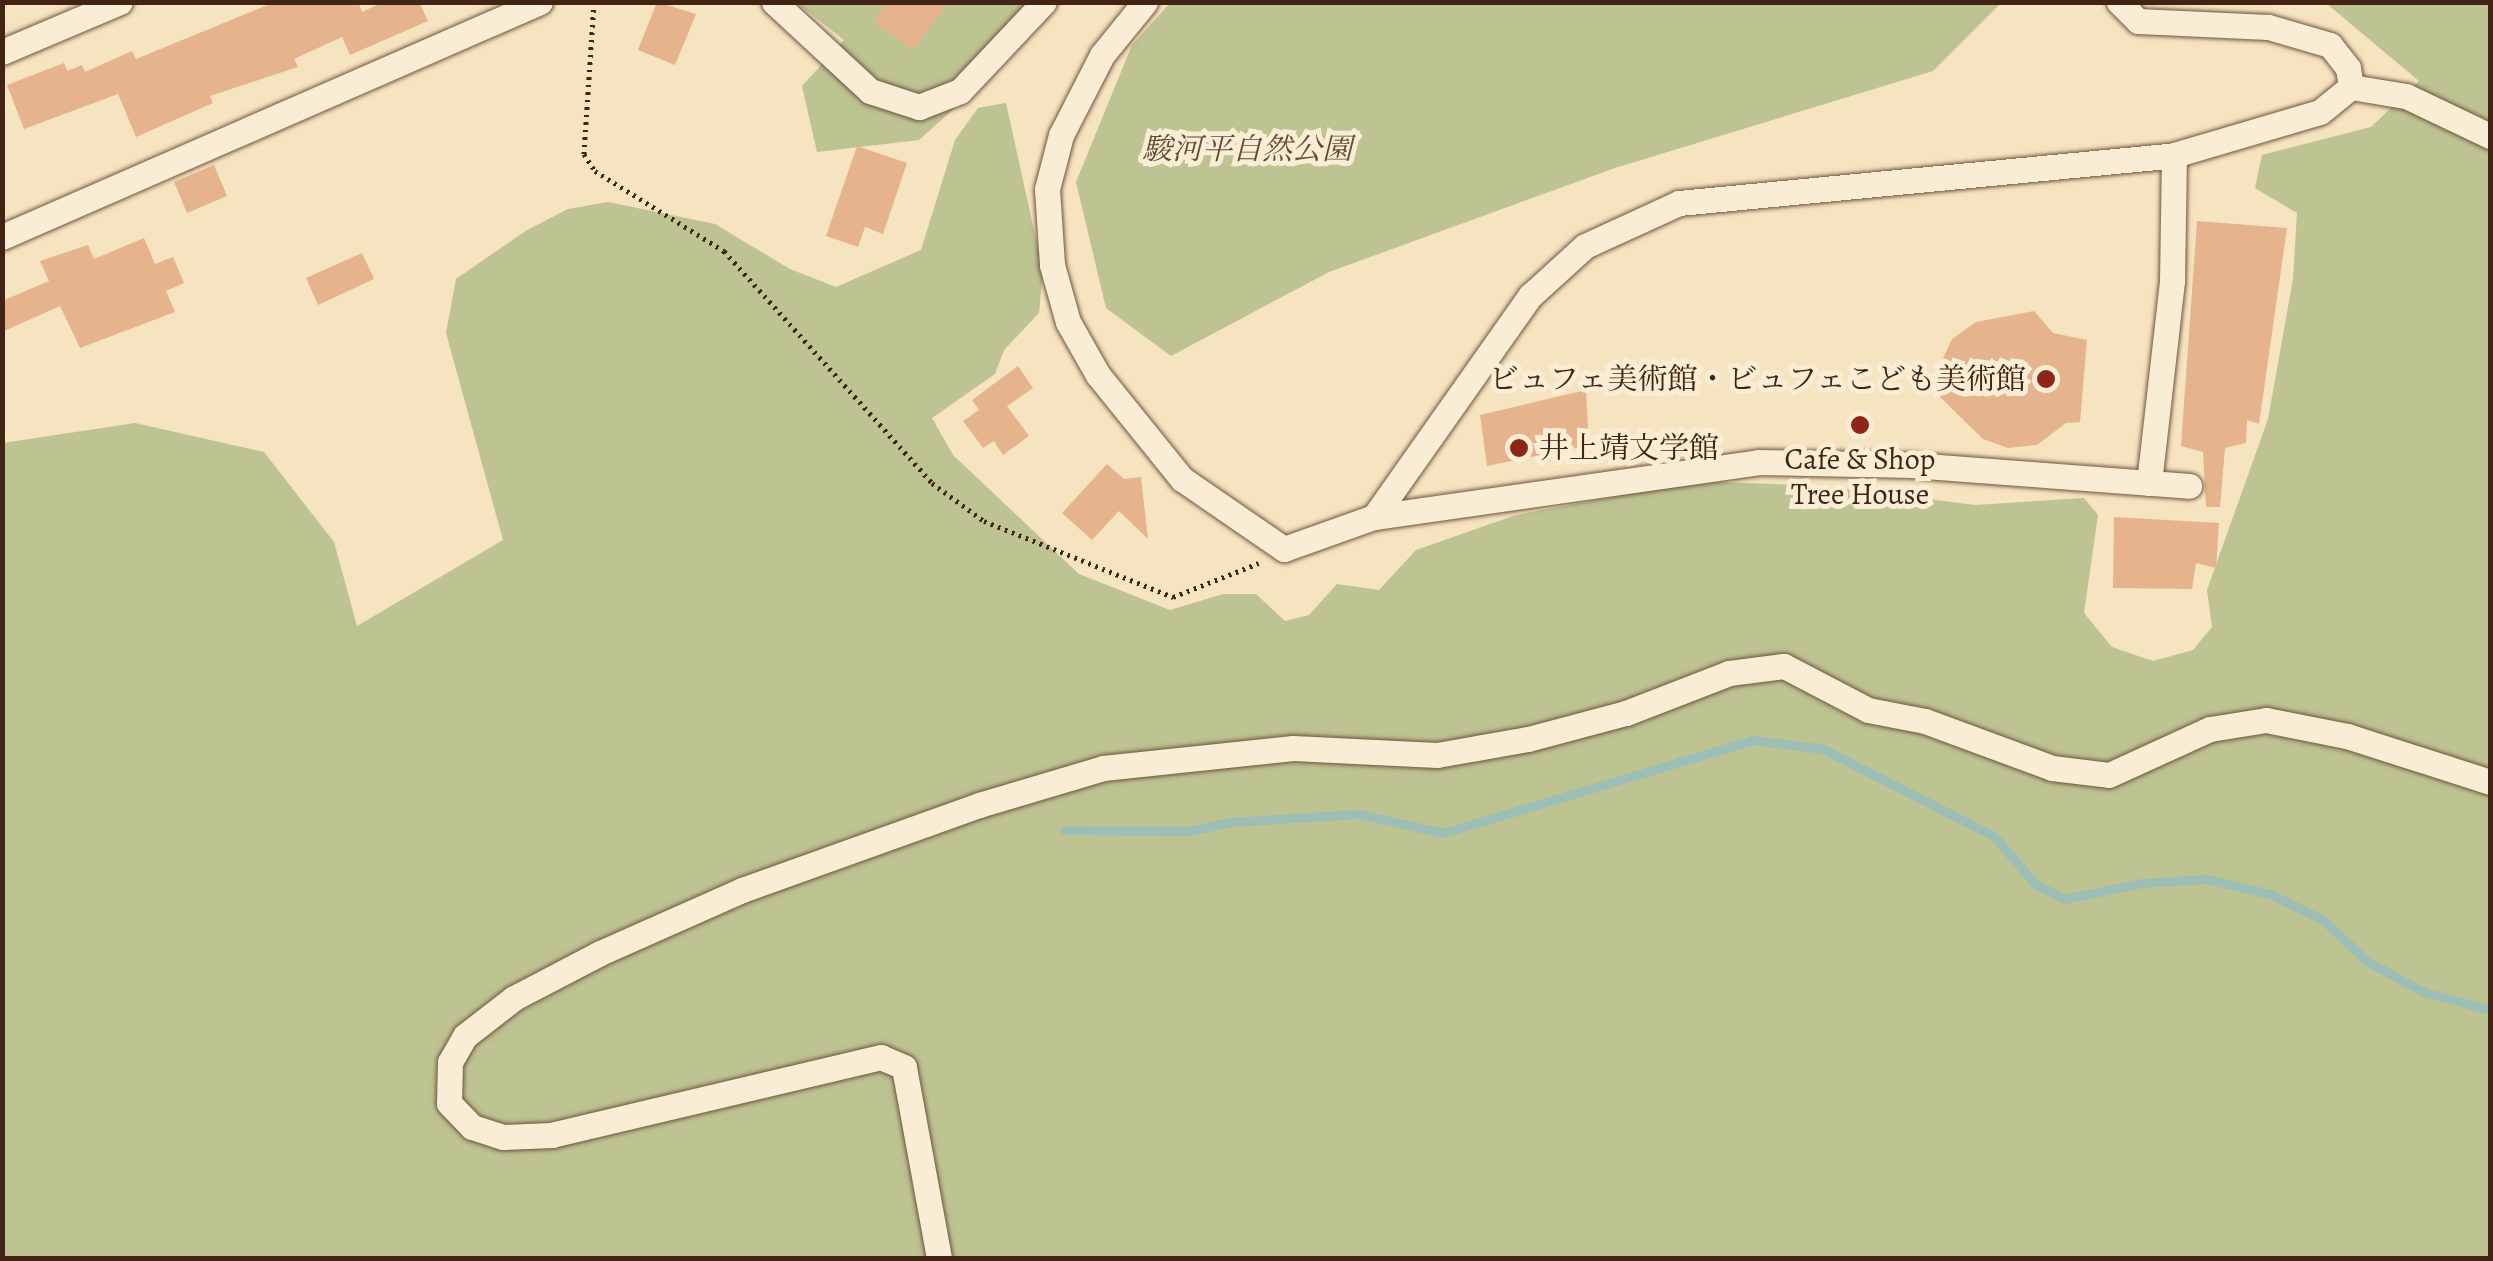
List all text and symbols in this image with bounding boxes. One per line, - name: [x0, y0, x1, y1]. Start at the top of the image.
- park label: 駿河平自然公園: [1142, 131, 1352, 167]
- place label: ビュフェ美術館・ビュフェこども美術館: [1486, 361, 2026, 397]
- marker: ビュフェ美術館・ビュフェこども美術館: [2035, 368, 2057, 390]
- marker: Cafe & Shop Tree House: [1849, 414, 1871, 436]
- place label: 井上靖文学館: [1539, 430, 1719, 466]
- marker: 井上靖文学館: [1508, 437, 1530, 459]
- place label: Cafe & Shop Tree House: [1785, 441, 1935, 512]

